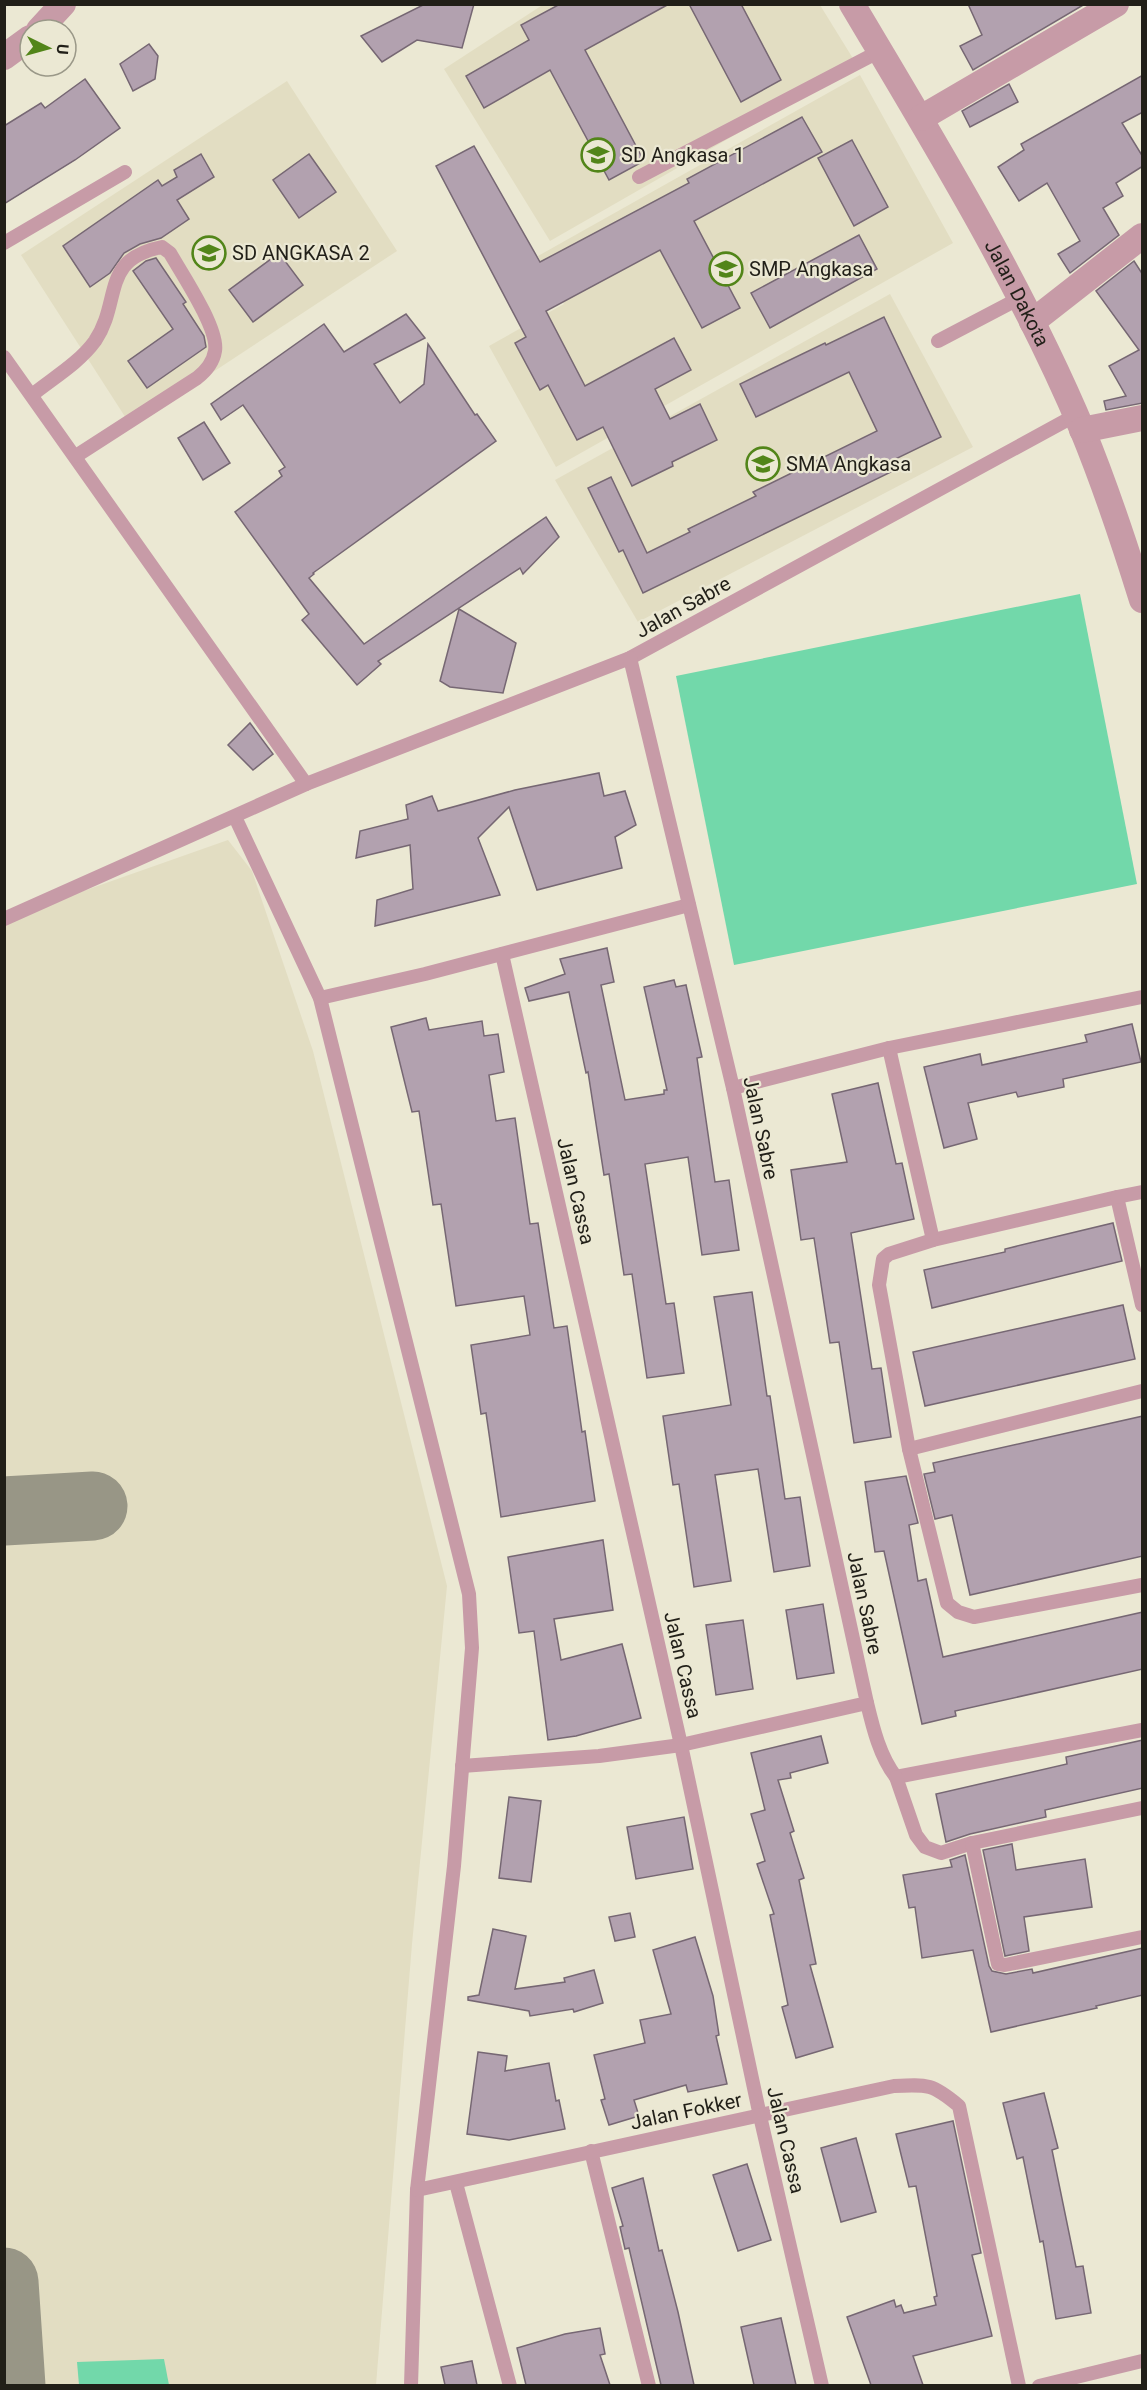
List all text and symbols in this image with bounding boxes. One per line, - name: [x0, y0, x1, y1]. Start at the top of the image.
- north arrow: [18, 18, 78, 78]
- text: U: [53, 43, 72, 55]
- school or university icon: SD Angkasa 1: [580, 137, 616, 173]
- place label: SD Angkasa 1: [621, 143, 745, 167]
- school or university icon: SD ANGKASA 2: [191, 235, 227, 271]
- street label: Jalan Dakota: [980, 236, 1055, 350]
- place label: SD ANGKASA 2: [232, 241, 370, 265]
- school or university icon: SMP Angkasa: [708, 251, 744, 287]
- place label: SMP Angkasa: [749, 257, 873, 281]
- school or university icon: SMA Angkasa: [745, 446, 781, 482]
- place label: SMA Angkasa: [786, 452, 911, 476]
- street label: Jalan Sabre: [631, 571, 735, 643]
- street label: Jalan Sabre: [738, 1074, 784, 1182]
- street label: Jalan Cassa: [552, 1135, 600, 1247]
- street label: Jalan Sabre: [842, 1549, 888, 1657]
- street label: Jalan Cassa: [659, 1609, 707, 1721]
- street label: Jalan Cassa: [762, 2084, 810, 2196]
- street label: Jalan Fokker: [628, 2087, 744, 2135]

